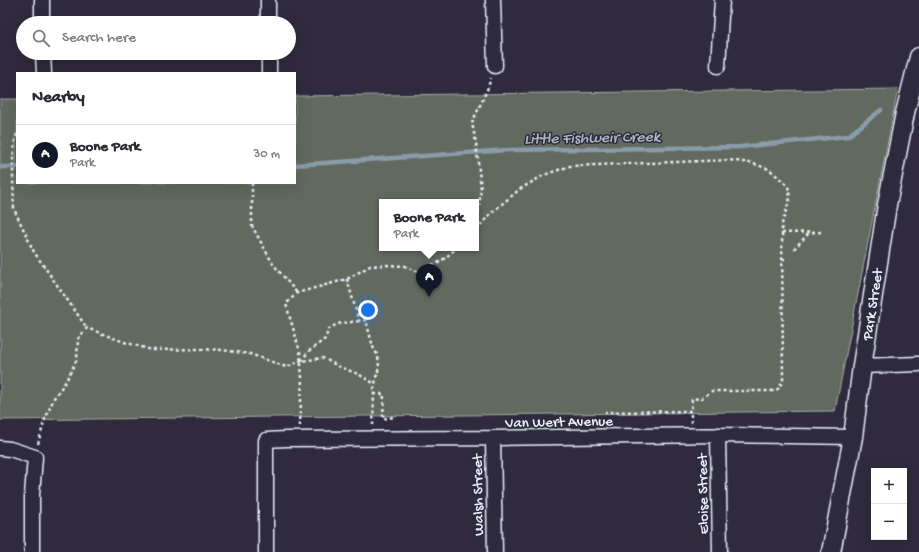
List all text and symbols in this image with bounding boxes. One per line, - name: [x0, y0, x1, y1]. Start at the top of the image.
- search box: [16, 16, 296, 60]
- icon: search: [30, 27, 52, 49]
- text: Search here: [62, 29, 136, 47]
- text: Nearby: [32, 88, 85, 108]
- water label: Little Fishweir Creek: [524, 129, 662, 150]
- text: Boone Park: [70, 138, 140, 156]
- text: A: [41, 147, 49, 162]
- text: 30 m: [254, 147, 280, 162]
- text: Park: [70, 156, 95, 171]
- popup: [379, 199, 479, 251]
- text: Boone Park: [394, 209, 464, 227]
- text: Park: [394, 227, 419, 242]
- pin: A: [416, 264, 442, 297]
- street label: Park Street: [859, 266, 888, 343]
- your location: [358, 300, 378, 320]
- street label: Van Wert Avenue: [504, 413, 613, 433]
- street label: Walsh Street: [469, 452, 489, 536]
- street label: Eloise Street: [694, 452, 714, 534]
- map controls: [871, 468, 907, 540]
- button: +: [871, 468, 907, 504]
- button: −: [871, 504, 907, 540]

